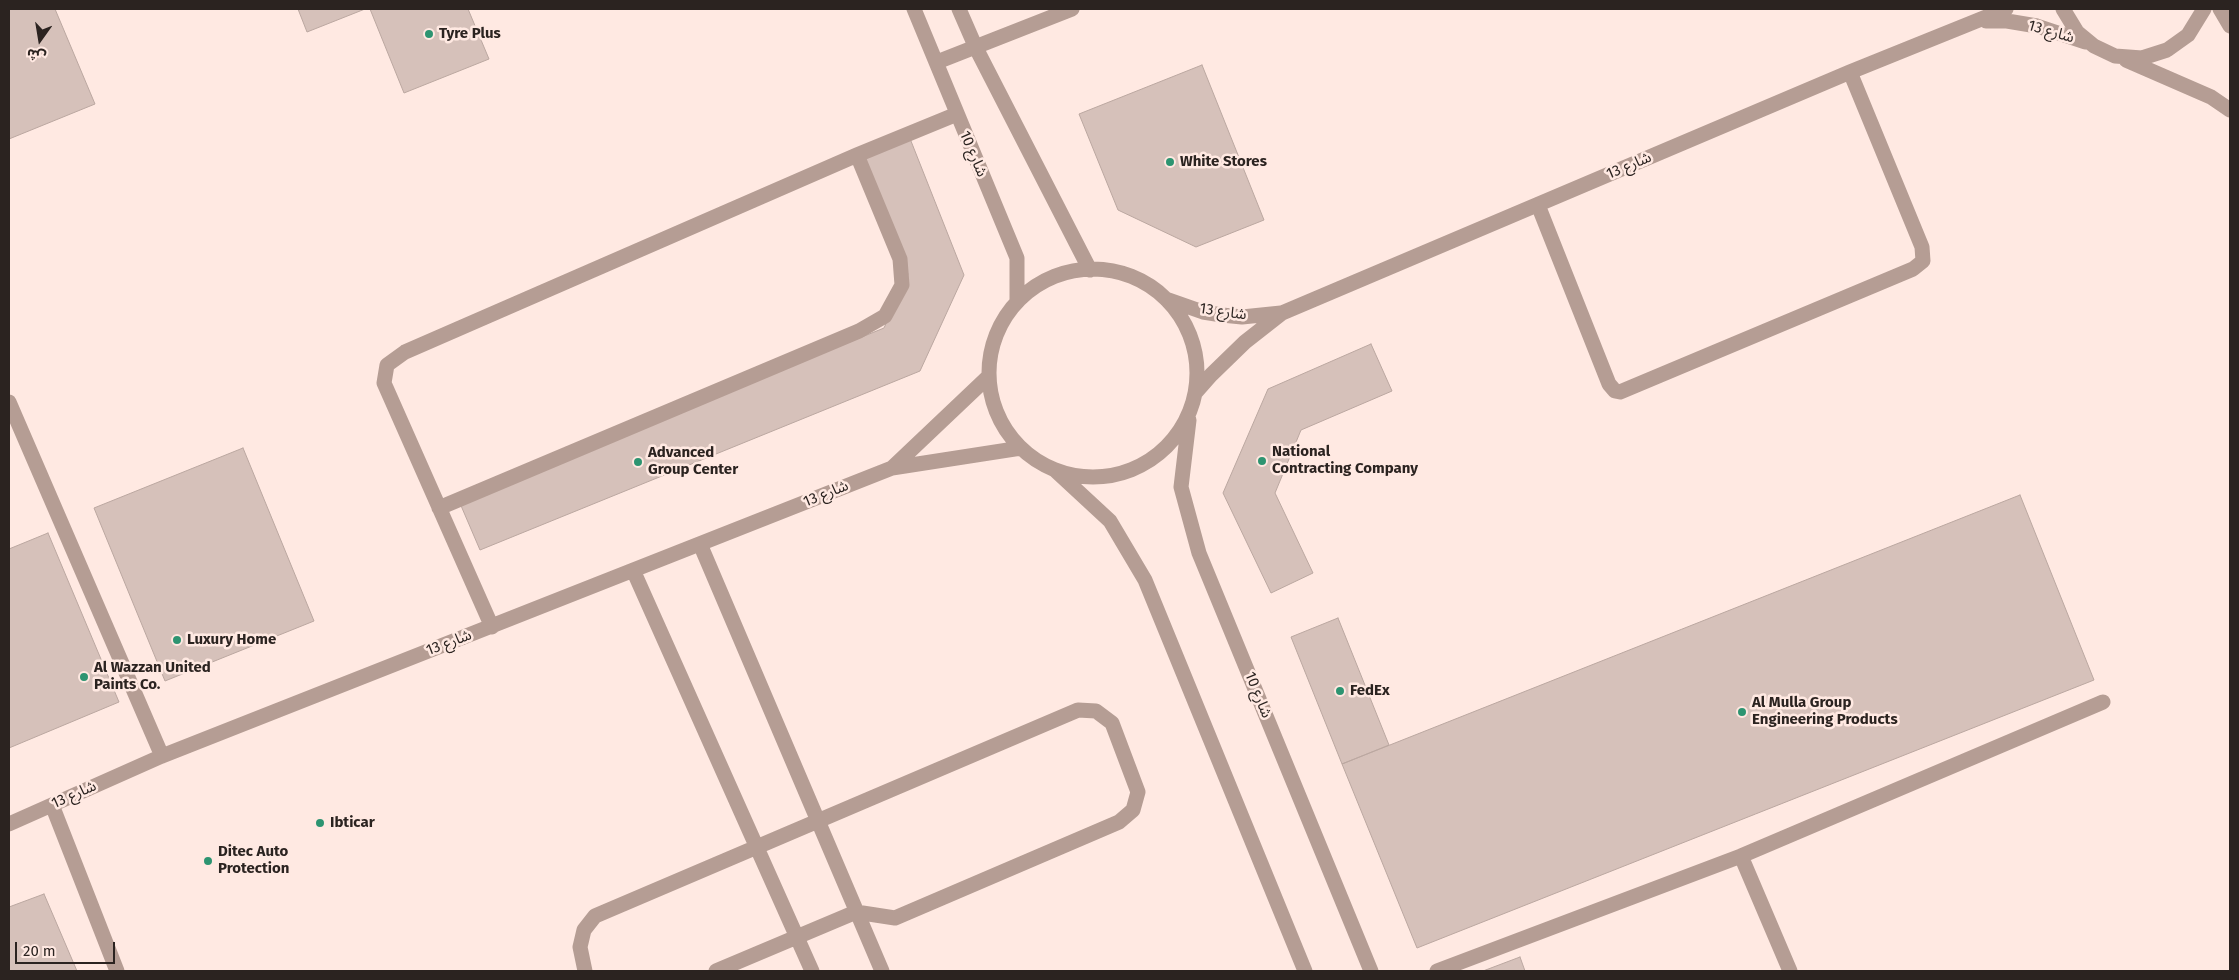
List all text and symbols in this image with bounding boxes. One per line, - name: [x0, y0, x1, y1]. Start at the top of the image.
- north arrow: [15, 15, 65, 65]
- street label: شارع 13: [2026, 17, 2076, 47]
- place label: Tyre Plus: [439, 25, 501, 43]
- marker: Tyre Plus: [423, 28, 435, 40]
- text: ش: [25, 45, 48, 66]
- street label: شارع 10: [955, 128, 991, 180]
- street label: شارع 13: [1604, 148, 1654, 184]
- place label: White Stores: [1180, 153, 1267, 171]
- marker: White Stores: [1164, 156, 1176, 168]
- street label: شارع 13: [1198, 300, 1248, 324]
- place label: National Contracting Company: [1272, 443, 1418, 478]
- place label: Advanced Group Center: [648, 444, 738, 479]
- marker: National Contracting Company: [1256, 455, 1268, 467]
- marker: Advanced Group Center: [632, 456, 644, 468]
- street label: شارع 13: [801, 477, 851, 511]
- street label: شارع 13: [424, 626, 474, 660]
- place label: Luxury Home: [187, 631, 276, 649]
- marker: Luxury Home: [171, 634, 183, 646]
- place label: Al Wazzan United Paints Co.: [94, 659, 211, 694]
- street label: شارع 10: [1241, 669, 1275, 721]
- marker: Al Wazzan United Paints Co.: [78, 671, 90, 683]
- place label: FedEx: [1350, 682, 1390, 700]
- marker: FedEx: [1334, 685, 1346, 697]
- place label: Al Mulla Group Engineering Products: [1752, 694, 1898, 729]
- marker: Al Mulla Group Engineering Products: [1736, 706, 1748, 718]
- street label: شارع 13: [49, 777, 99, 813]
- place label: Ibticar: [330, 814, 375, 832]
- marker: Ibticar: [314, 817, 326, 829]
- place label: Ditec Auto Protection: [218, 843, 289, 878]
- marker: Ditec Auto Protection: [202, 855, 214, 867]
- scale bar: [18, 932, 118, 964]
- text: 20 m: [23, 942, 56, 960]

